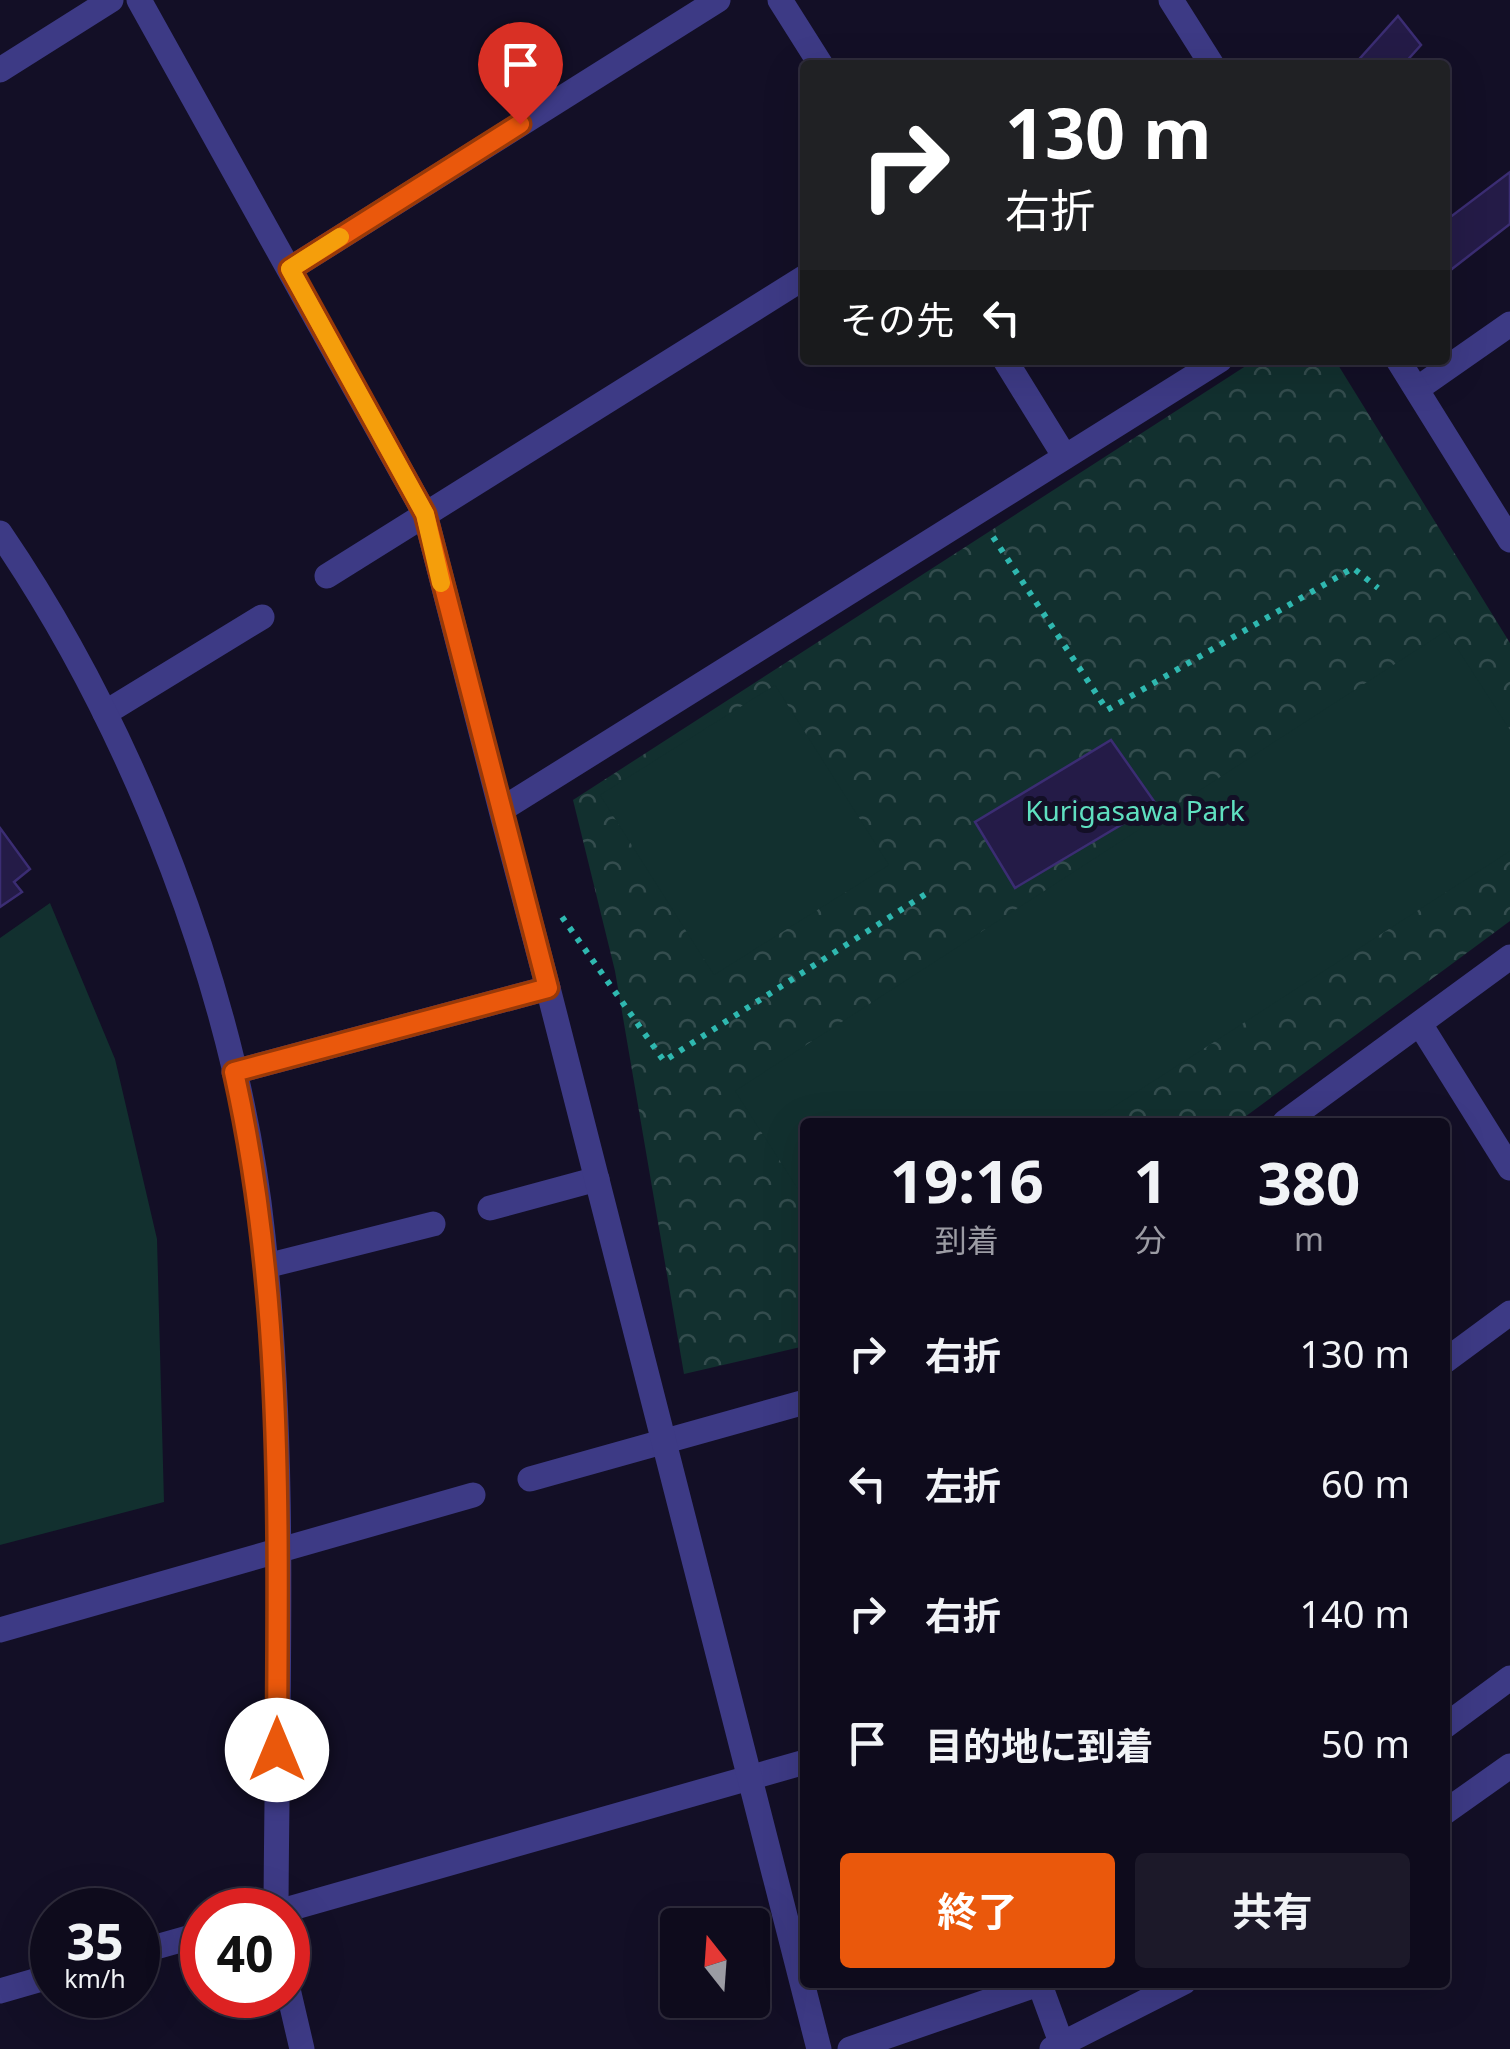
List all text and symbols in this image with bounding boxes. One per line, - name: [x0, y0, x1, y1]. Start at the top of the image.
- pin: [478, 22, 563, 125]
- icon: arrive: [493, 37, 548, 92]
- text: 130 m: [1005, 84, 1212, 180]
- icon: right: [840, 100, 970, 230]
- text: 右折: [1005, 179, 1095, 240]
- icon: left: [974, 290, 1029, 345]
- text: その先: [840, 293, 954, 345]
- park label: Kurigasawa Park: [1025, 791, 1245, 829]
- text: 19:16: [890, 1139, 1044, 1221]
- text: 1: [1133, 1139, 1168, 1221]
- text: 380: [1257, 1141, 1360, 1223]
- text: m: [1294, 1217, 1324, 1260]
- text: 到着: [935, 1218, 999, 1261]
- text: 分: [1135, 1218, 1167, 1261]
- icon: right: [840, 1326, 895, 1381]
- text: 130 m: [1299, 1327, 1410, 1379]
- text: 右折: [925, 1329, 1001, 1381]
- icon: left: [840, 1456, 895, 1511]
- text: 60 m: [1321, 1457, 1410, 1509]
- text: 左折: [925, 1459, 1001, 1511]
- icon: right: [840, 1586, 895, 1641]
- text: 140 m: [1299, 1587, 1410, 1639]
- text: 右折: [925, 1589, 1001, 1641]
- position arrow: [225, 1698, 329, 1802]
- icon: arrive: [840, 1716, 895, 1771]
- text: 50 m: [1321, 1717, 1410, 1769]
- text: 目的地に到着: [925, 1719, 1153, 1771]
- button: 終了: [840, 1853, 1115, 1968]
- button: 共有: [1135, 1853, 1410, 1968]
- speed limit sign: 40: [180, 1888, 310, 2018]
- text: 35: [66, 1907, 124, 1975]
- north arrow: [660, 1908, 770, 2018]
- map controls: [660, 1908, 770, 2018]
- text: km/h: [64, 1961, 126, 1995]

